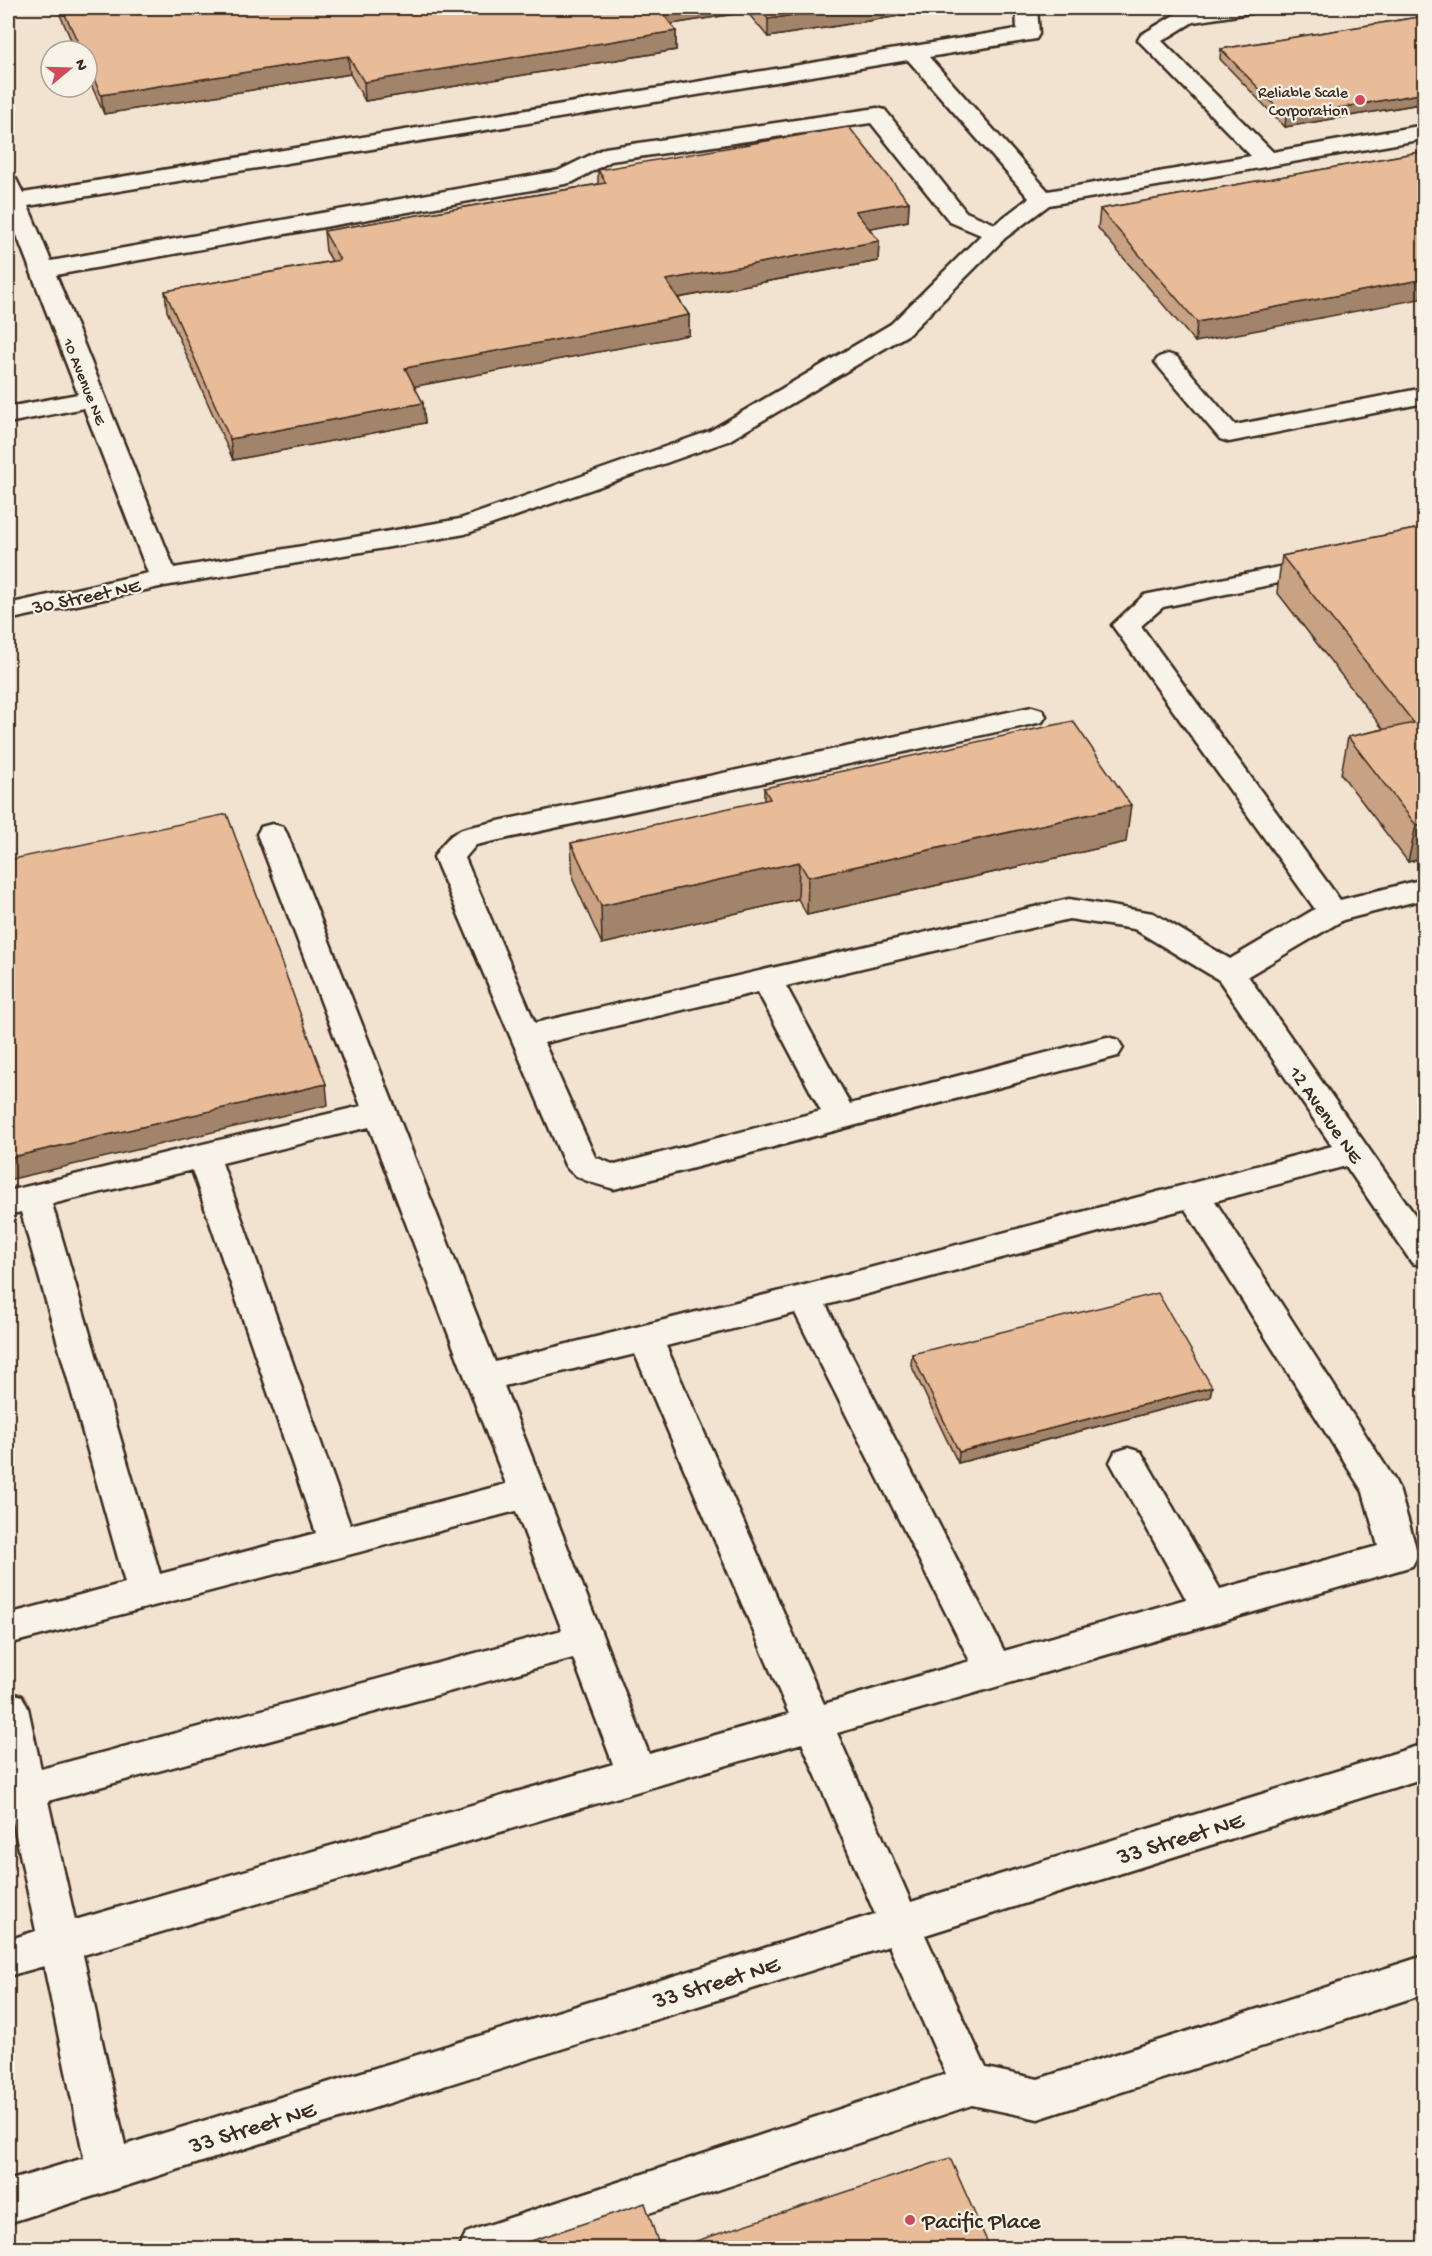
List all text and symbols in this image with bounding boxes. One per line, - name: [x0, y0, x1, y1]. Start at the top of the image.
- north arrow: [39, 39, 99, 99]
- text: N: [69, 57, 91, 74]
- place label: Reliable Scale Corporation: [1258, 85, 1349, 122]
- marker: Reliable Scale Corporation: [1353, 93, 1367, 107]
- street label: 10 Avenue NE: [56, 335, 109, 429]
- street label: 30 Street NE: [30, 575, 144, 621]
- street label: 12 Avenue NE: [1282, 1062, 1367, 1170]
- street label: 33 Street NE: [1113, 1807, 1249, 1874]
- street label: 33 Street NE: [649, 1951, 785, 2018]
- street label: 33 Street NE: [185, 2096, 321, 2163]
- place label: Pacific Place: [921, 2209, 1041, 2238]
- marker: Pacific Place: [903, 2213, 917, 2227]

